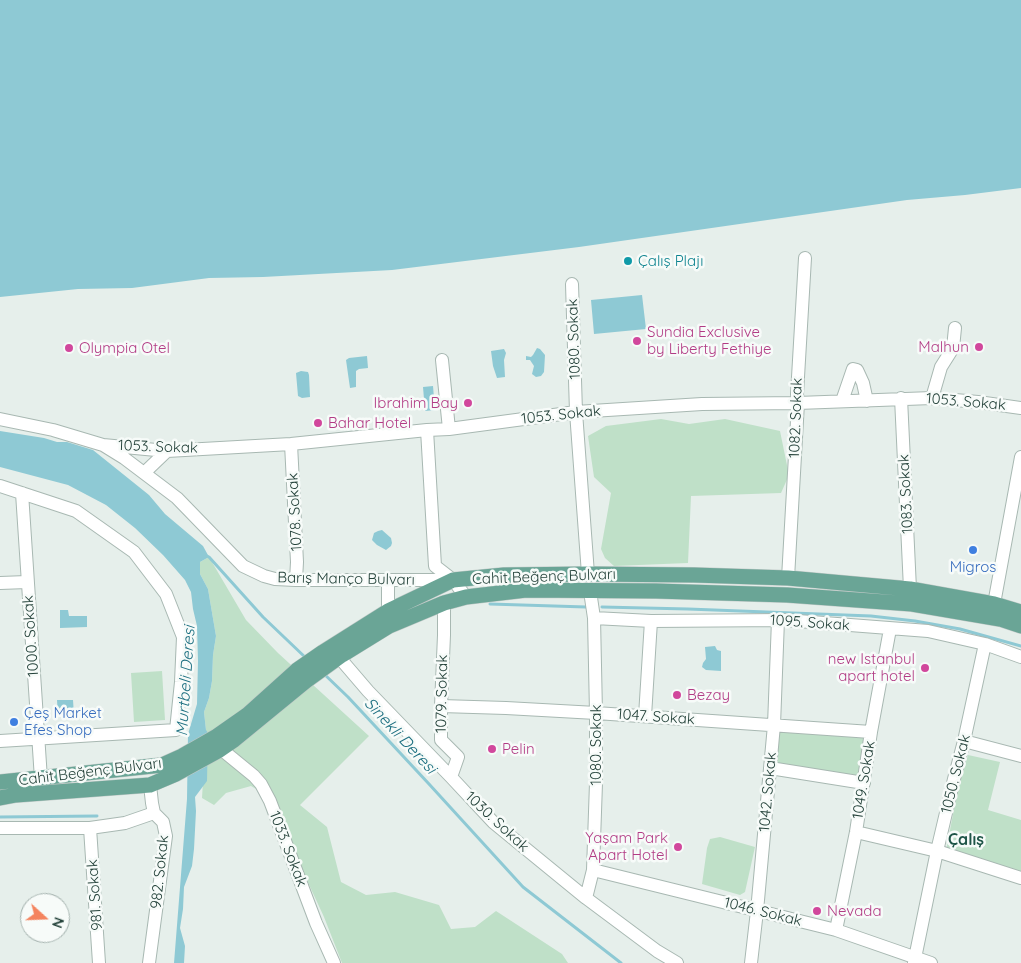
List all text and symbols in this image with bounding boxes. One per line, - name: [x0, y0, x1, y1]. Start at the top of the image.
- place label: Çalış Plajı: [638, 252, 703, 270]
- marker: Çalış Plajı: [622, 255, 634, 267]
- street label: 1080. Sokak: [564, 298, 584, 380]
- place label: Sundia Exclusive by Liberty Fethiye: [647, 323, 771, 358]
- marker: Sundia Exclusive by Liberty Fethiye: [631, 335, 643, 347]
- place label: Malhun: [918, 338, 969, 356]
- place label: Olympia Otel: [79, 339, 170, 357]
- marker: Malhun: [973, 341, 985, 353]
- marker: Olympia Otel: [63, 342, 75, 354]
- street label: 1082. Sokak: [786, 378, 806, 458]
- street label: 1053. Sokak: [925, 390, 1007, 414]
- place label: Ibrahim Bay: [374, 394, 458, 412]
- marker: Ibrahim Bay: [462, 397, 474, 409]
- street label: 1053. Sokak: [520, 402, 602, 428]
- place label: Bahar Hotel: [328, 414, 411, 432]
- marker: Bahar Hotel: [312, 417, 324, 429]
- street label: 1053. Sokak: [118, 437, 198, 457]
- street label: 1083. Sokak: [895, 454, 917, 534]
- street label: 1078. Sokak: [284, 472, 306, 552]
- marker: Migros: [967, 544, 979, 556]
- place label: Migros: [950, 558, 996, 576]
- street label: Cahit Beğenç Bulvarı: [472, 565, 616, 589]
- street label: Barış Manço Bulvarı: [277, 569, 415, 589]
- street label: 1000. Sokak: [19, 595, 43, 677]
- street label: 1095. Sokak: [769, 611, 851, 635]
- water label: Murtbeli Deresi: [173, 625, 199, 737]
- place label: new Istanbul apart hotel: [828, 650, 915, 685]
- street label: 1079. Sokak: [432, 655, 452, 733]
- marker: new Istanbul apart hotel: [919, 662, 931, 674]
- place label: Bezay: [687, 686, 730, 704]
- marker: Bezay: [671, 689, 683, 701]
- water label: Sinekli Deresi: [360, 694, 440, 778]
- place label: Çeș Market Efes Shop: [24, 704, 102, 739]
- street label: 1080. Sokak: [587, 705, 605, 785]
- street label: 1047. Sokak: [616, 705, 696, 729]
- marker: Çeș Market Efes Shop: [8, 716, 20, 728]
- street label: 1050. Sokak: [937, 733, 975, 815]
- street label: 1049. Sokak: [849, 739, 879, 821]
- place label: Pelin: [502, 740, 535, 758]
- marker: Pelin: [486, 743, 498, 755]
- street label: 1042. Sokak: [756, 751, 780, 833]
- street label: Cahit Beğenç Bulvarı: [18, 754, 162, 790]
- street label: 1030. Sokak: [461, 788, 533, 856]
- street label: 1033. Sokak: [265, 809, 311, 889]
- place label: Yaşam Park Apart Hotel: [585, 829, 668, 864]
- district label: Çalış: [948, 830, 984, 850]
- street label: 982. Sokak: [147, 834, 173, 910]
- marker: Yaşam Park Apart Hotel: [672, 841, 684, 853]
- street label: 981. Sokak: [84, 859, 106, 931]
- north arrow: [20, 893, 70, 943]
- street label: 1046. Sokak: [722, 894, 804, 930]
- place label: Nevada: [827, 902, 881, 920]
- marker: Nevada: [811, 905, 823, 917]
- text: N: [48, 915, 68, 931]

